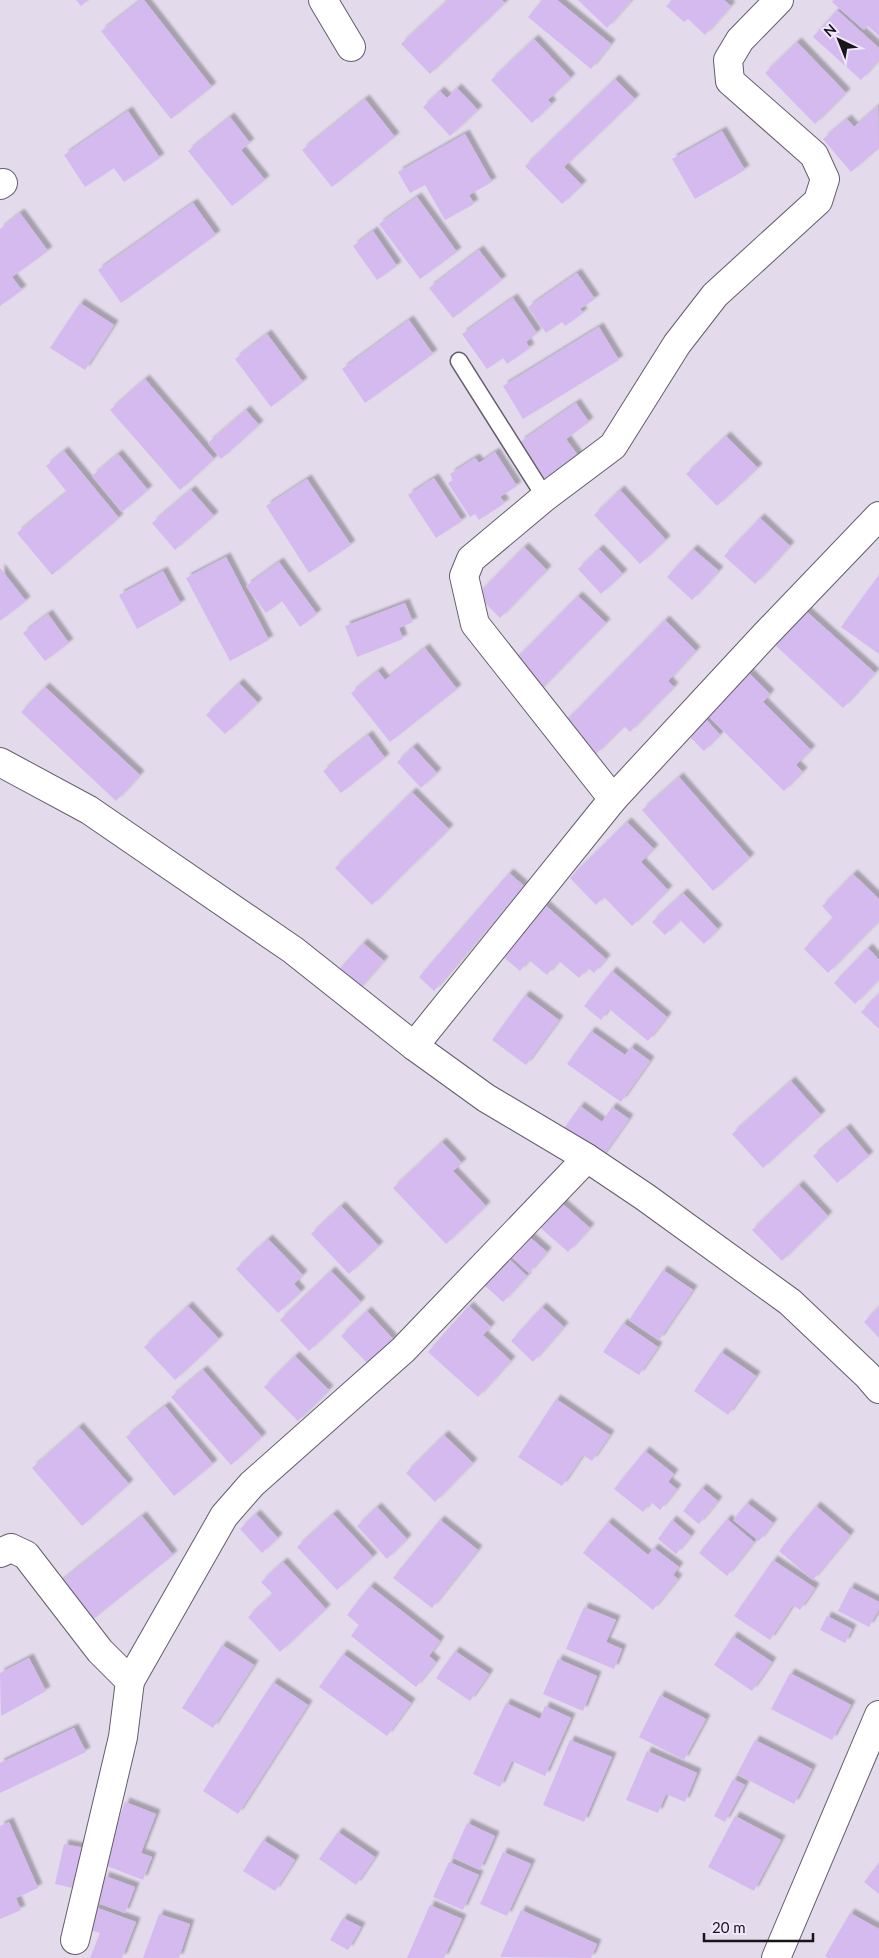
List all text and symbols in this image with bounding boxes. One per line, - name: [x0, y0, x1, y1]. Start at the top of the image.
- north arrow: [814, 15, 864, 65]
- text: N: [820, 20, 840, 40]
- scale bar: [704, 1910, 813, 1942]
- text: 20 m: [712, 1918, 746, 1936]

